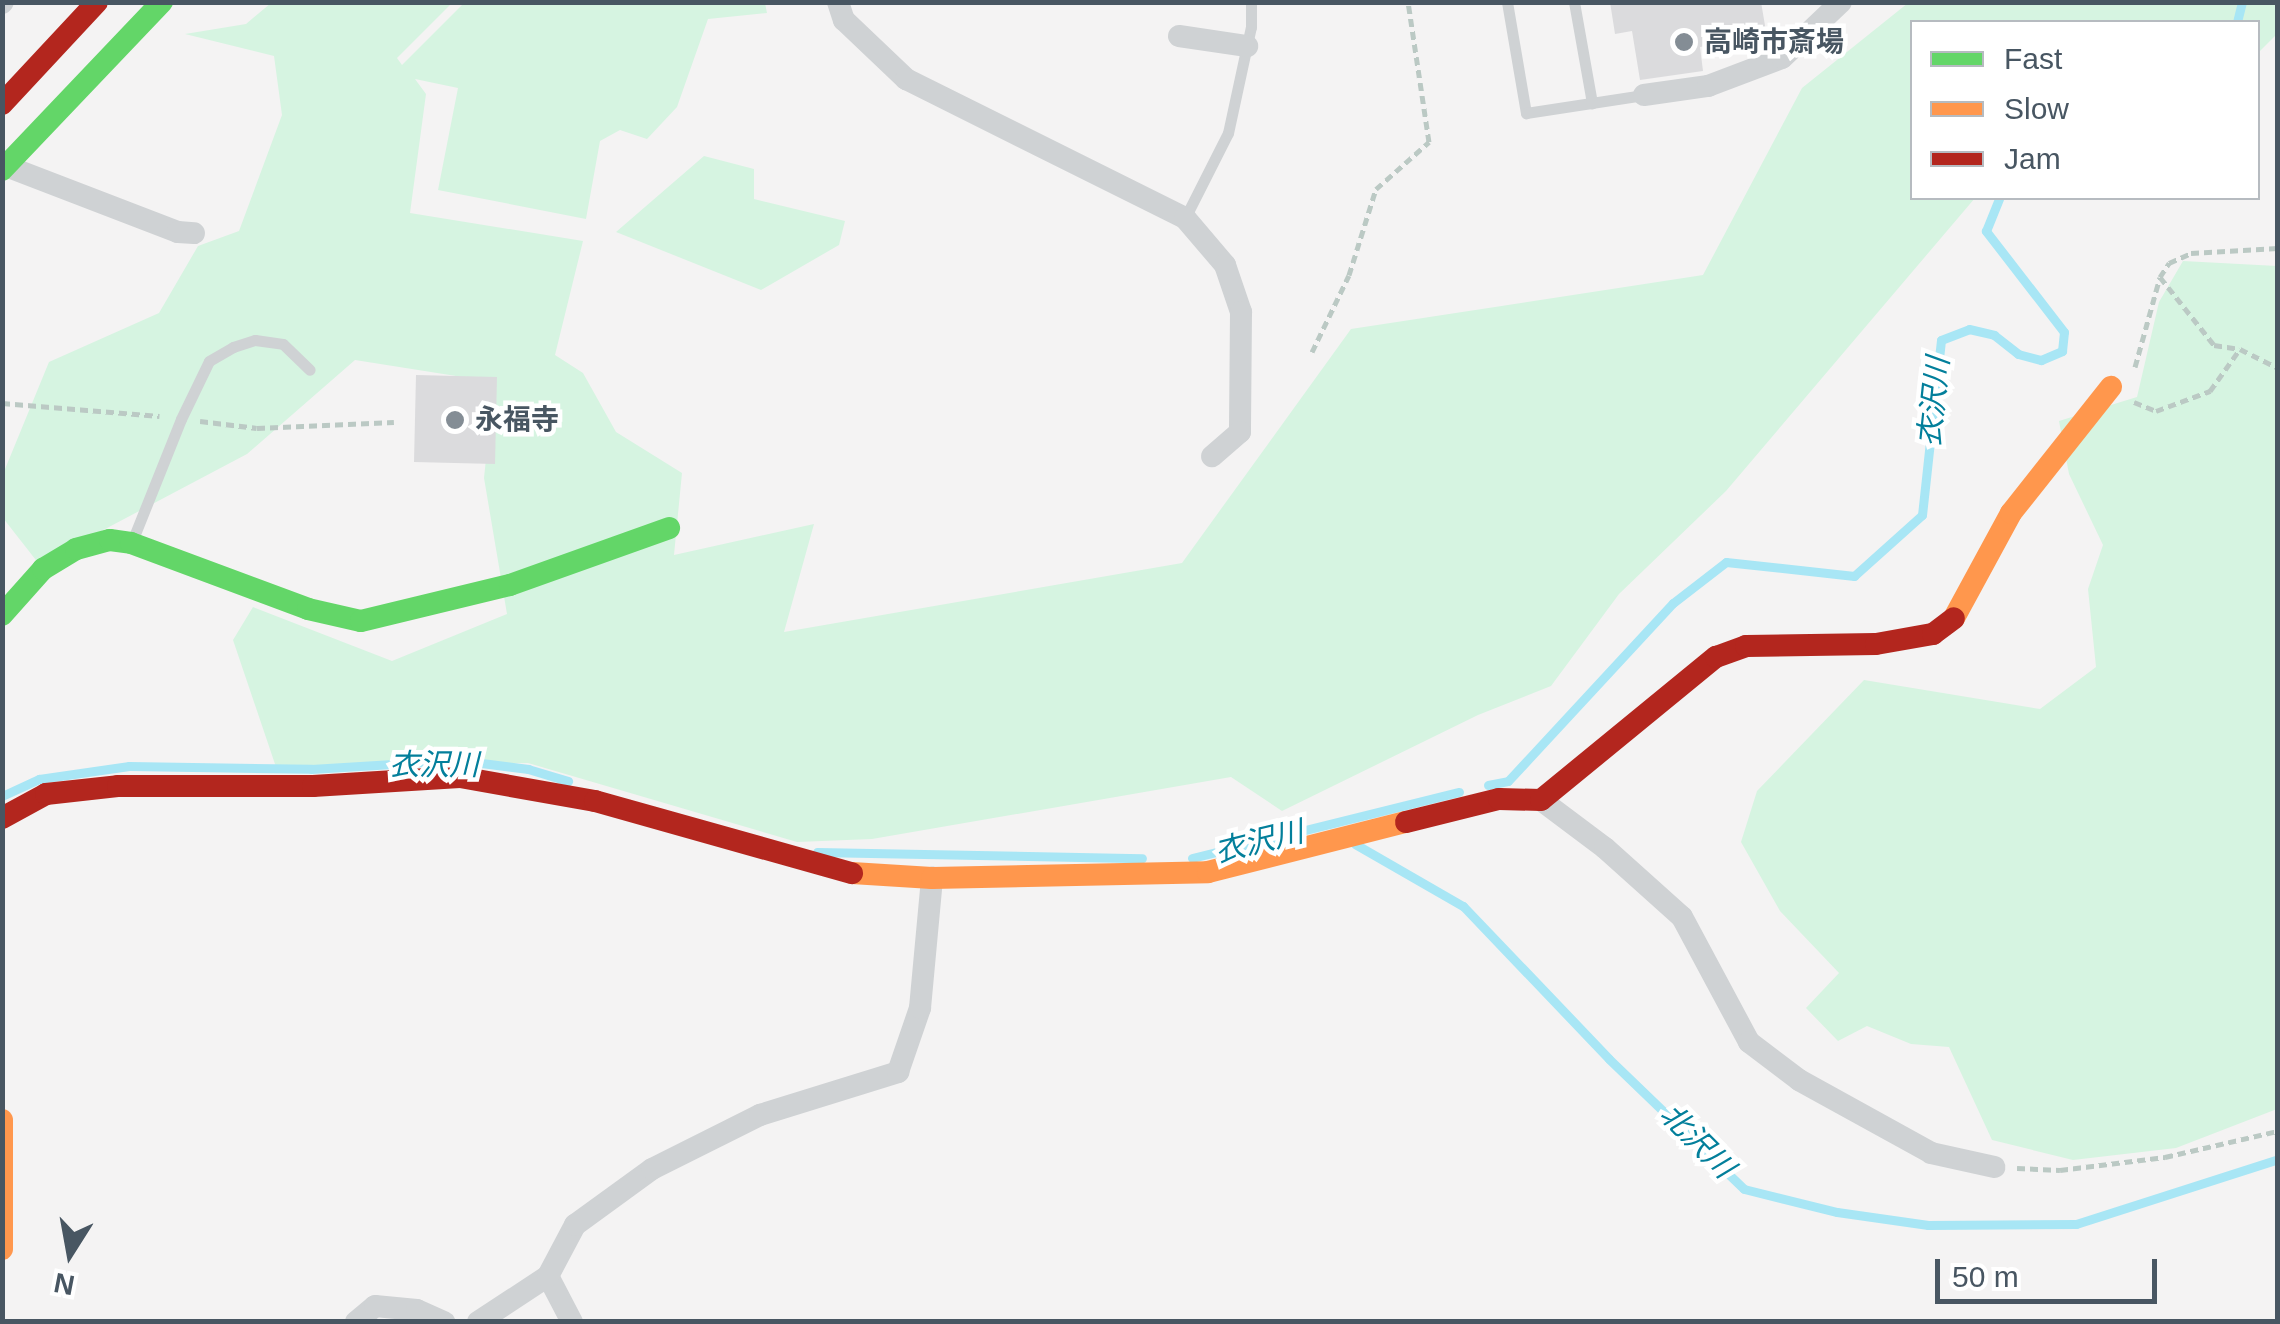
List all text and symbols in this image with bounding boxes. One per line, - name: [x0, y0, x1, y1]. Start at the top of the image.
- legend: [1910, 20, 2260, 200]
- place label: 高崎市斎場: [1704, 25, 1844, 59]
- marker: 高崎市斎場: [1673, 31, 1695, 53]
- text: Fast: [2004, 42, 2062, 75]
- text: Slow: [2004, 92, 2069, 125]
- text: Jam: [2004, 142, 2061, 175]
- water label: 衣沢川: [1911, 355, 1957, 449]
- place label: 永福寺: [475, 403, 559, 437]
- marker: 永福寺: [444, 409, 466, 431]
- water label: 衣沢川: [389, 747, 479, 783]
- water label: 衣沢川: [1211, 814, 1307, 870]
- water label: 北沢川: [1652, 1096, 1742, 1186]
- north arrow: [20, 1204, 120, 1304]
- scale bar: [1940, 1239, 2162, 1301]
- text: 50 m: [1952, 1260, 2019, 1293]
- text: N: [51, 1267, 77, 1301]

